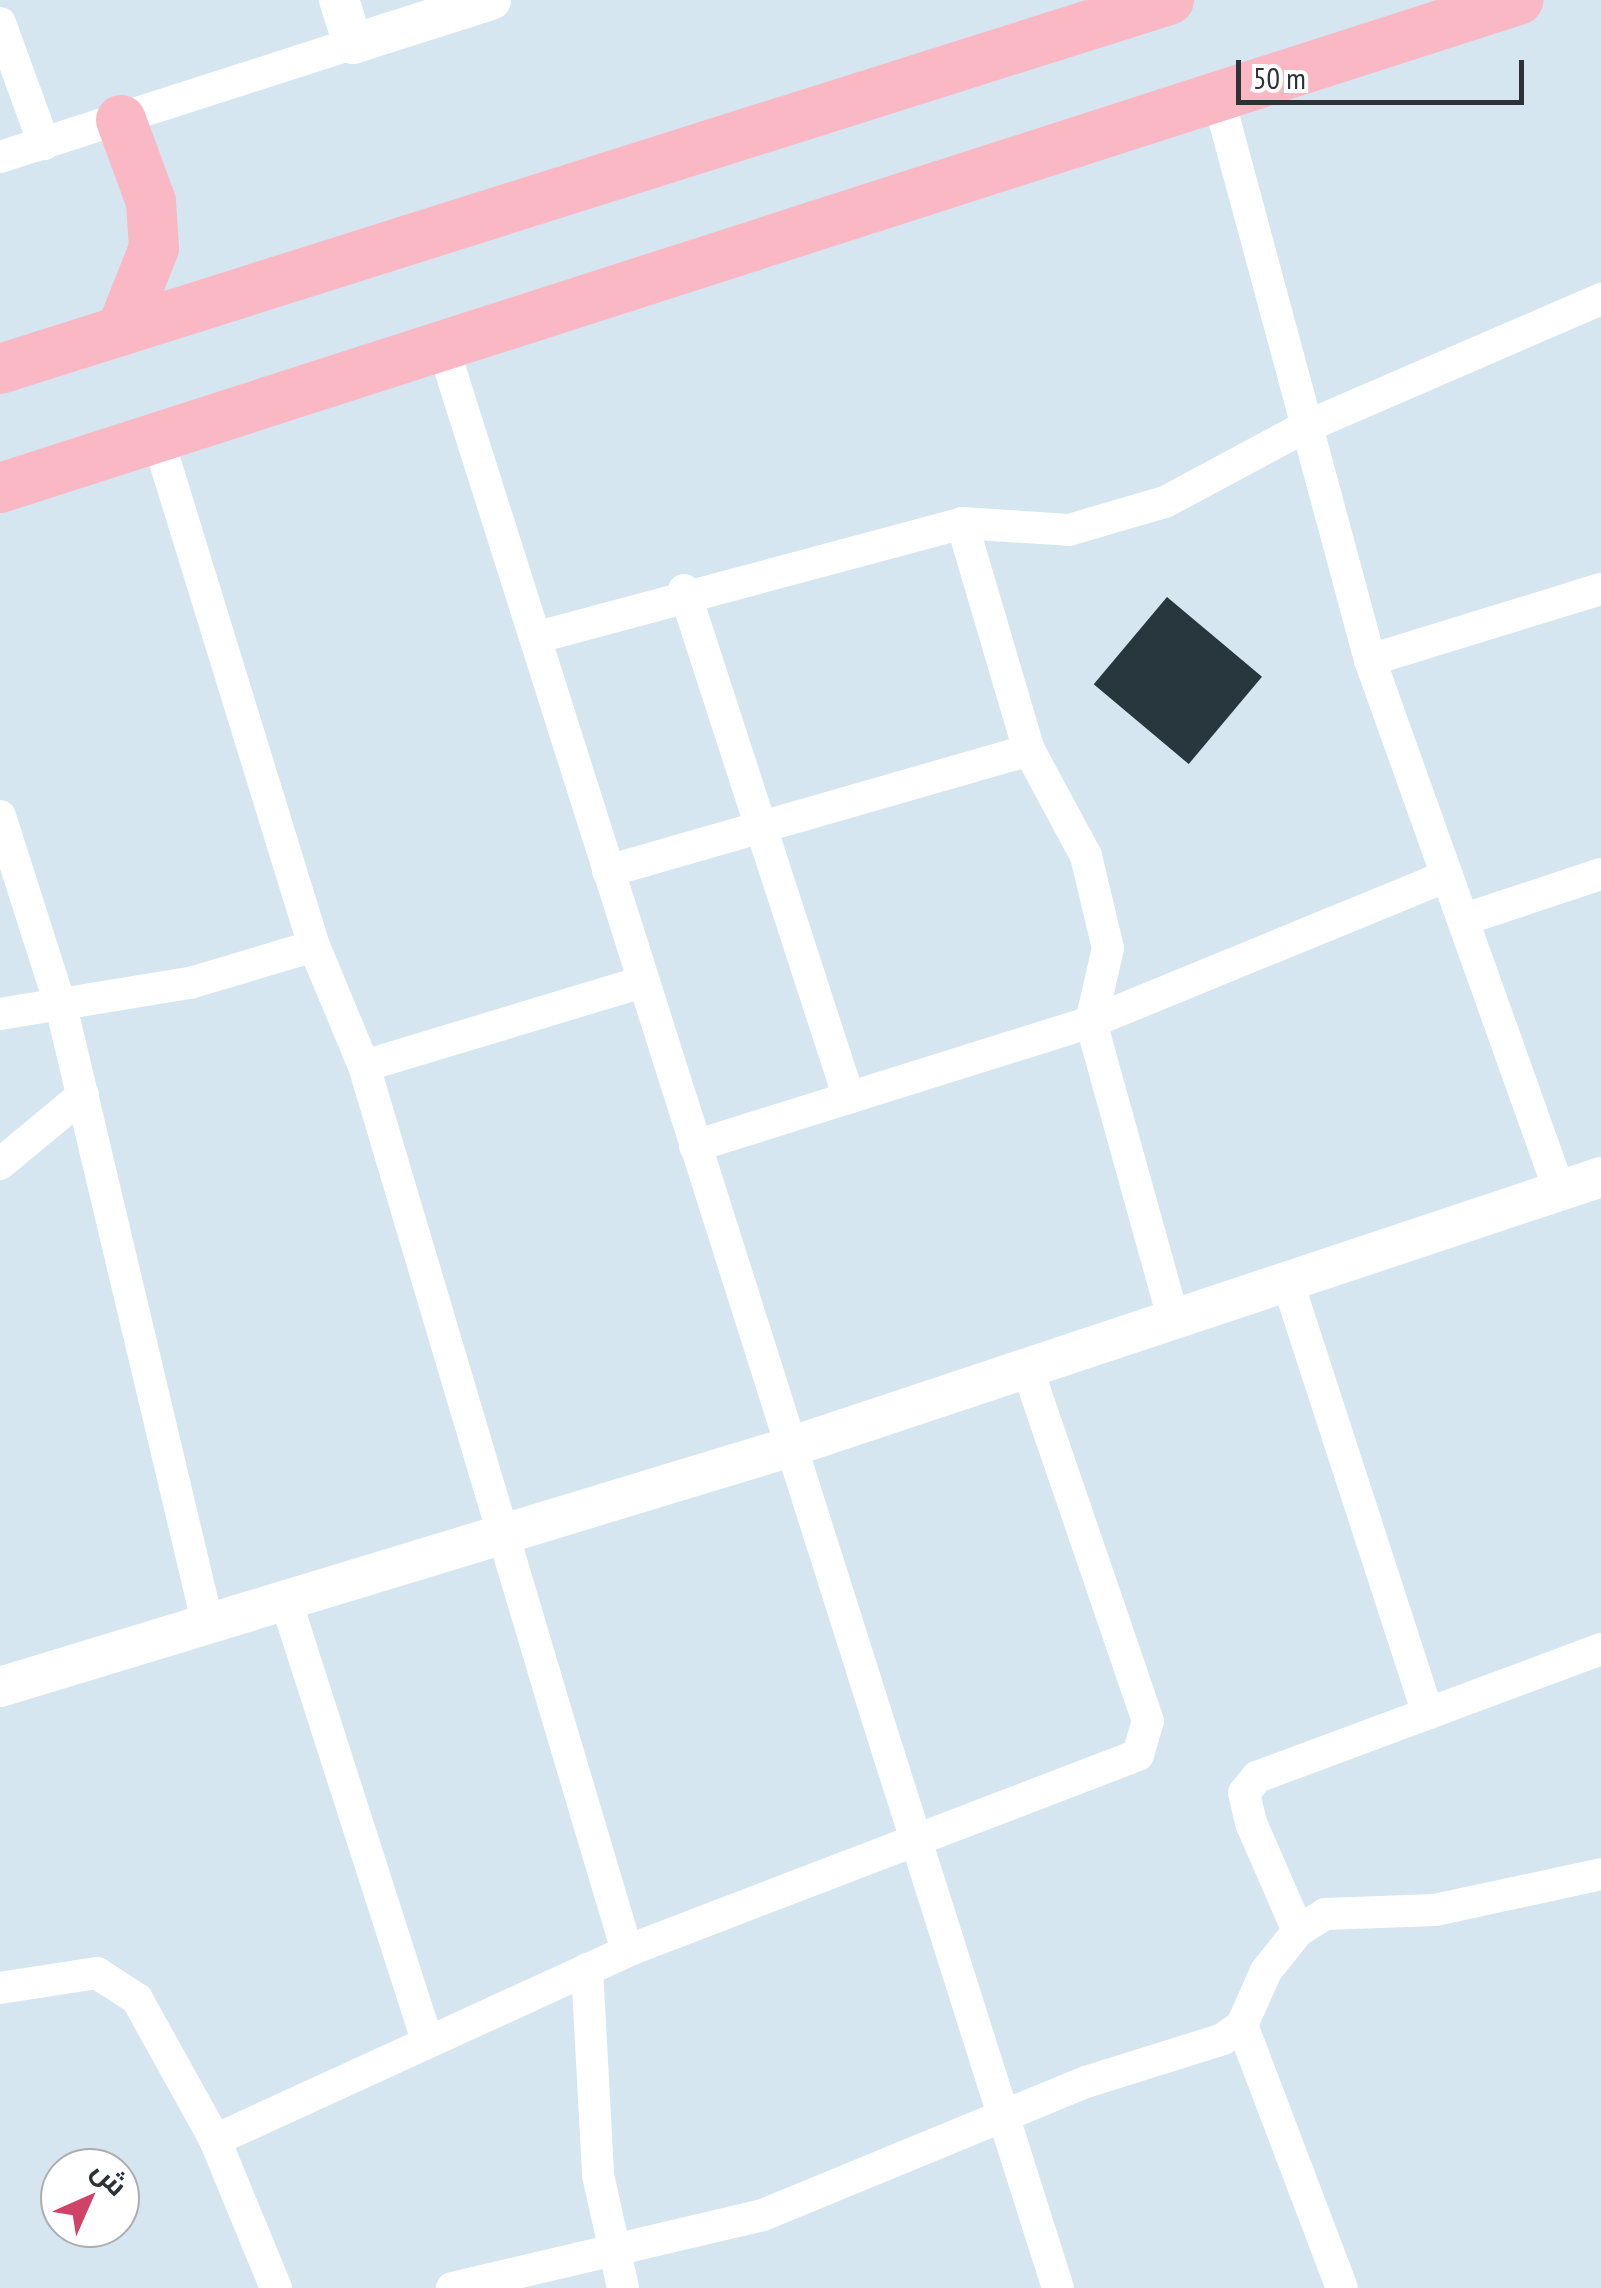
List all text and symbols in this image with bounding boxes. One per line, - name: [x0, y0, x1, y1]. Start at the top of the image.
- scale bar: [1241, 40, 1528, 102]
- text: 50 m: [1253, 58, 1306, 97]
- north arrow: [40, 2148, 140, 2248]
- text: ش: [84, 2152, 136, 2204]

